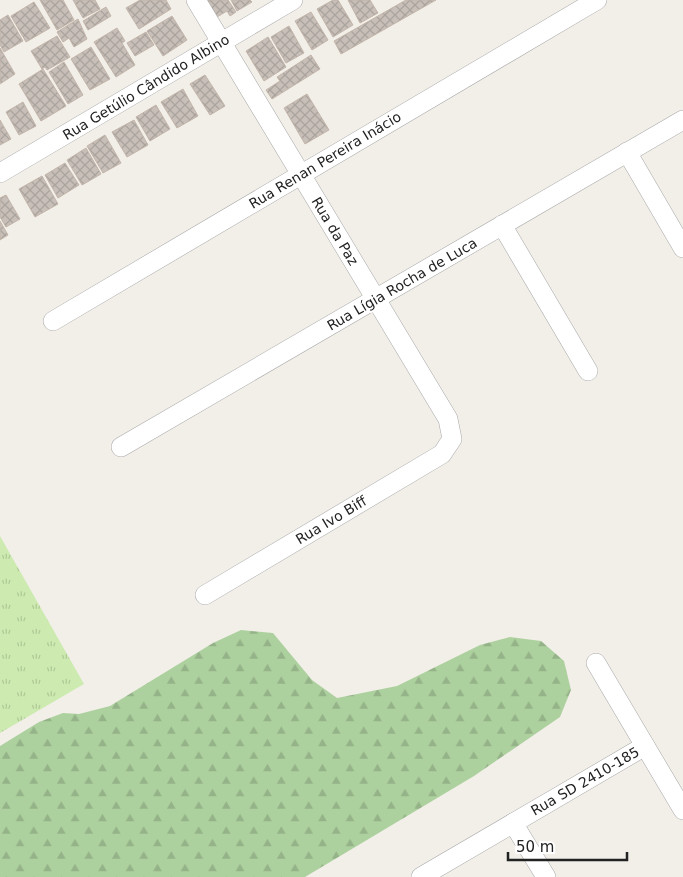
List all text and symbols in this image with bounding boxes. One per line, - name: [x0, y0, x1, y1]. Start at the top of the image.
- street label: Rua Getúlio Cândido Albino: [60, 31, 232, 143]
- street label: Rua Renan Pereira Inácio: [246, 108, 404, 212]
- street label: Rua da Paz: [308, 194, 362, 268]
- street label: Rua Lígia Rocha de Luca: [324, 234, 480, 334]
- street label: Rua Ivo Biff: [293, 492, 370, 547]
- street label: Rua SD 2410-185: [528, 743, 642, 819]
- scale bar: [508, 830, 627, 862]
- text: 50 m: [516, 838, 554, 856]

